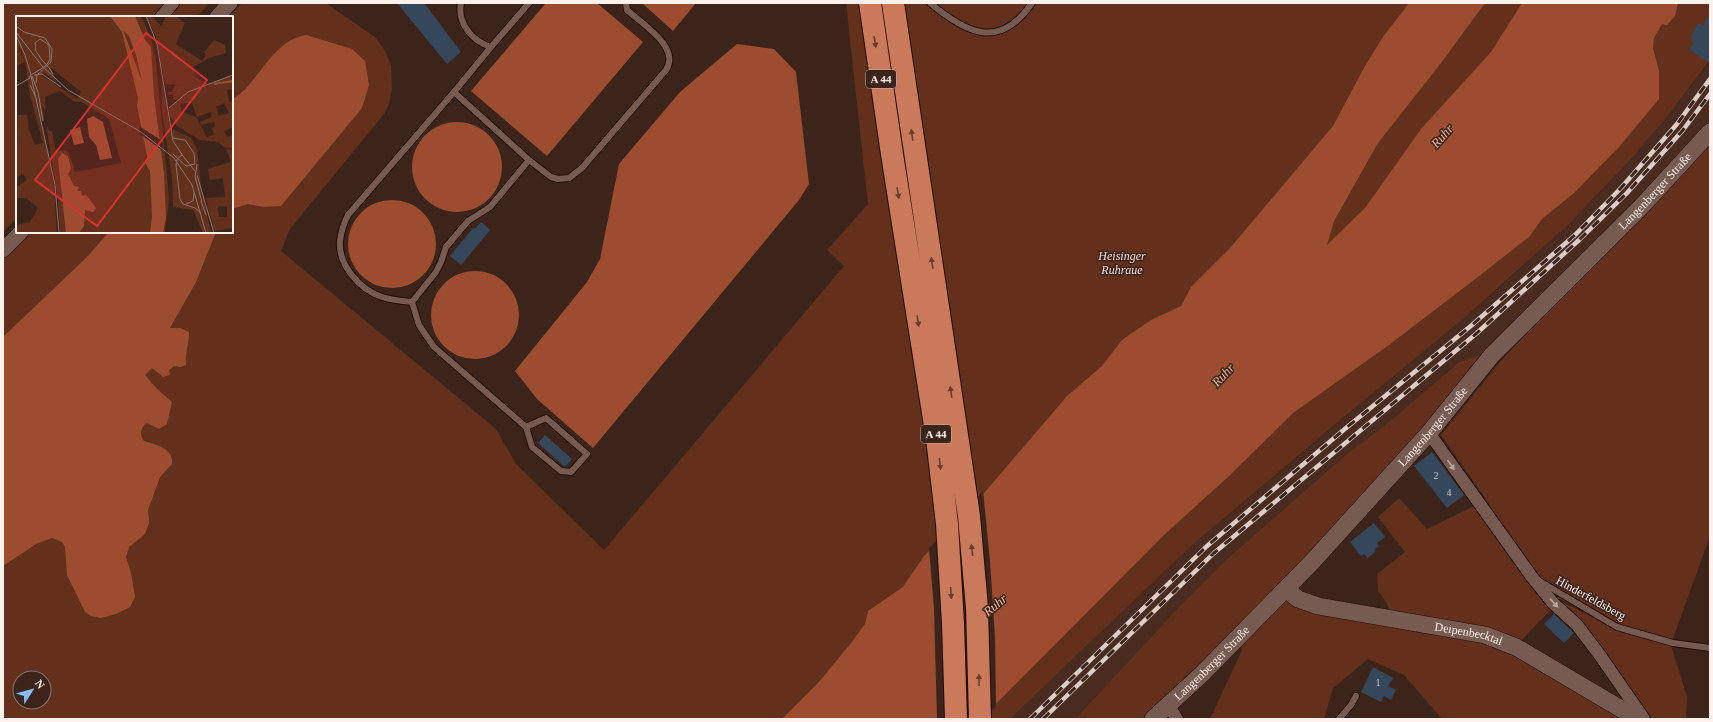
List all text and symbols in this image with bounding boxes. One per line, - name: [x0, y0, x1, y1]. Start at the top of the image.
- inset map: [16, 16, 233, 233]
- one-way arrow: [872, 36, 878, 48]
- road number: A 44: [866, 70, 896, 88]
- water label: Ruhr: [1427, 121, 1457, 151]
- one-way arrow: [909, 129, 915, 141]
- street label: Langenberger Straße: [1615, 150, 1694, 232]
- one-way arrow: [895, 187, 901, 199]
- park label: Heisinger Ruhraue: [1097, 249, 1146, 277]
- one-way arrow: [928, 257, 934, 269]
- one-way arrow: [915, 315, 921, 327]
- water label: Ruhr: [1208, 360, 1238, 390]
- street label: Langenberger Straße: [1395, 384, 1471, 469]
- one-way arrow: [948, 386, 954, 398]
- road number: A 44: [921, 425, 951, 443]
- one-way arrow: [936, 458, 943, 470]
- one-way arrow: [1447, 459, 1455, 470]
- house number: 2: [1434, 470, 1439, 481]
- house number: 4: [1447, 487, 1452, 498]
- one-way arrow: [969, 544, 975, 556]
- street label: Hinderfeldsberg: [1554, 573, 1628, 623]
- one-way arrow: [948, 587, 955, 599]
- water label: Ruhr: [979, 590, 1011, 620]
- one-way arrow: [1549, 598, 1559, 608]
- street label: Deipenbecktal: [1434, 619, 1505, 648]
- street label: Langenberger Straße: [1171, 623, 1252, 703]
- north arrow: [12, 670, 52, 710]
- one-way arrow: [976, 673, 982, 686]
- text: N: [33, 677, 47, 691]
- house number: 1: [1376, 677, 1381, 688]

